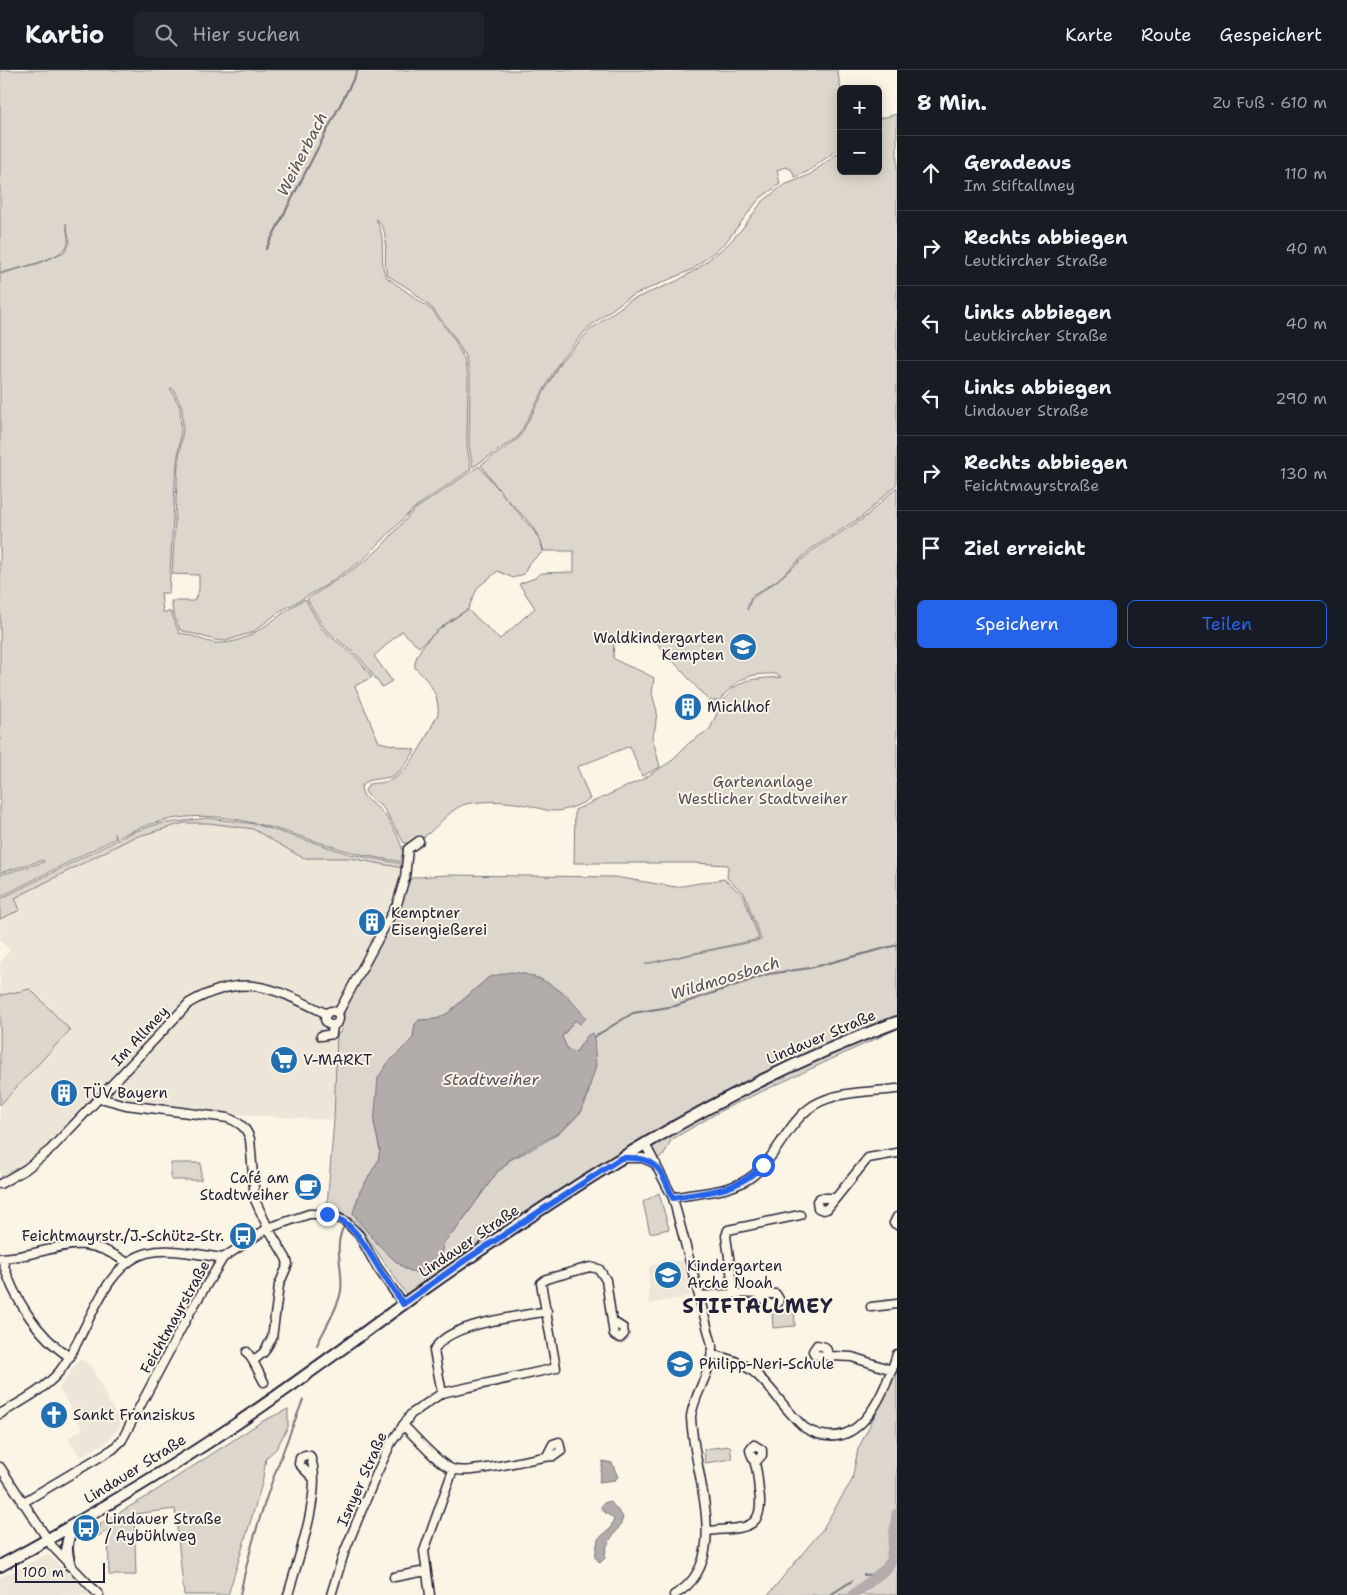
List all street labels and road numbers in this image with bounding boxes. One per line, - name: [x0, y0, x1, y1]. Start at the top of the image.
- street label: Im Allmey: [107, 1002, 173, 1070]
- street label: Lindauer Straße: [763, 1005, 879, 1069]
- street label: Lindauer Straße: [415, 1200, 523, 1282]
- street label: Feichtmayrstraße: [136, 1257, 214, 1377]
- street label: Isnyer Straße: [332, 1429, 392, 1529]
- street label: Lindauer Straße: [80, 1430, 190, 1508]

